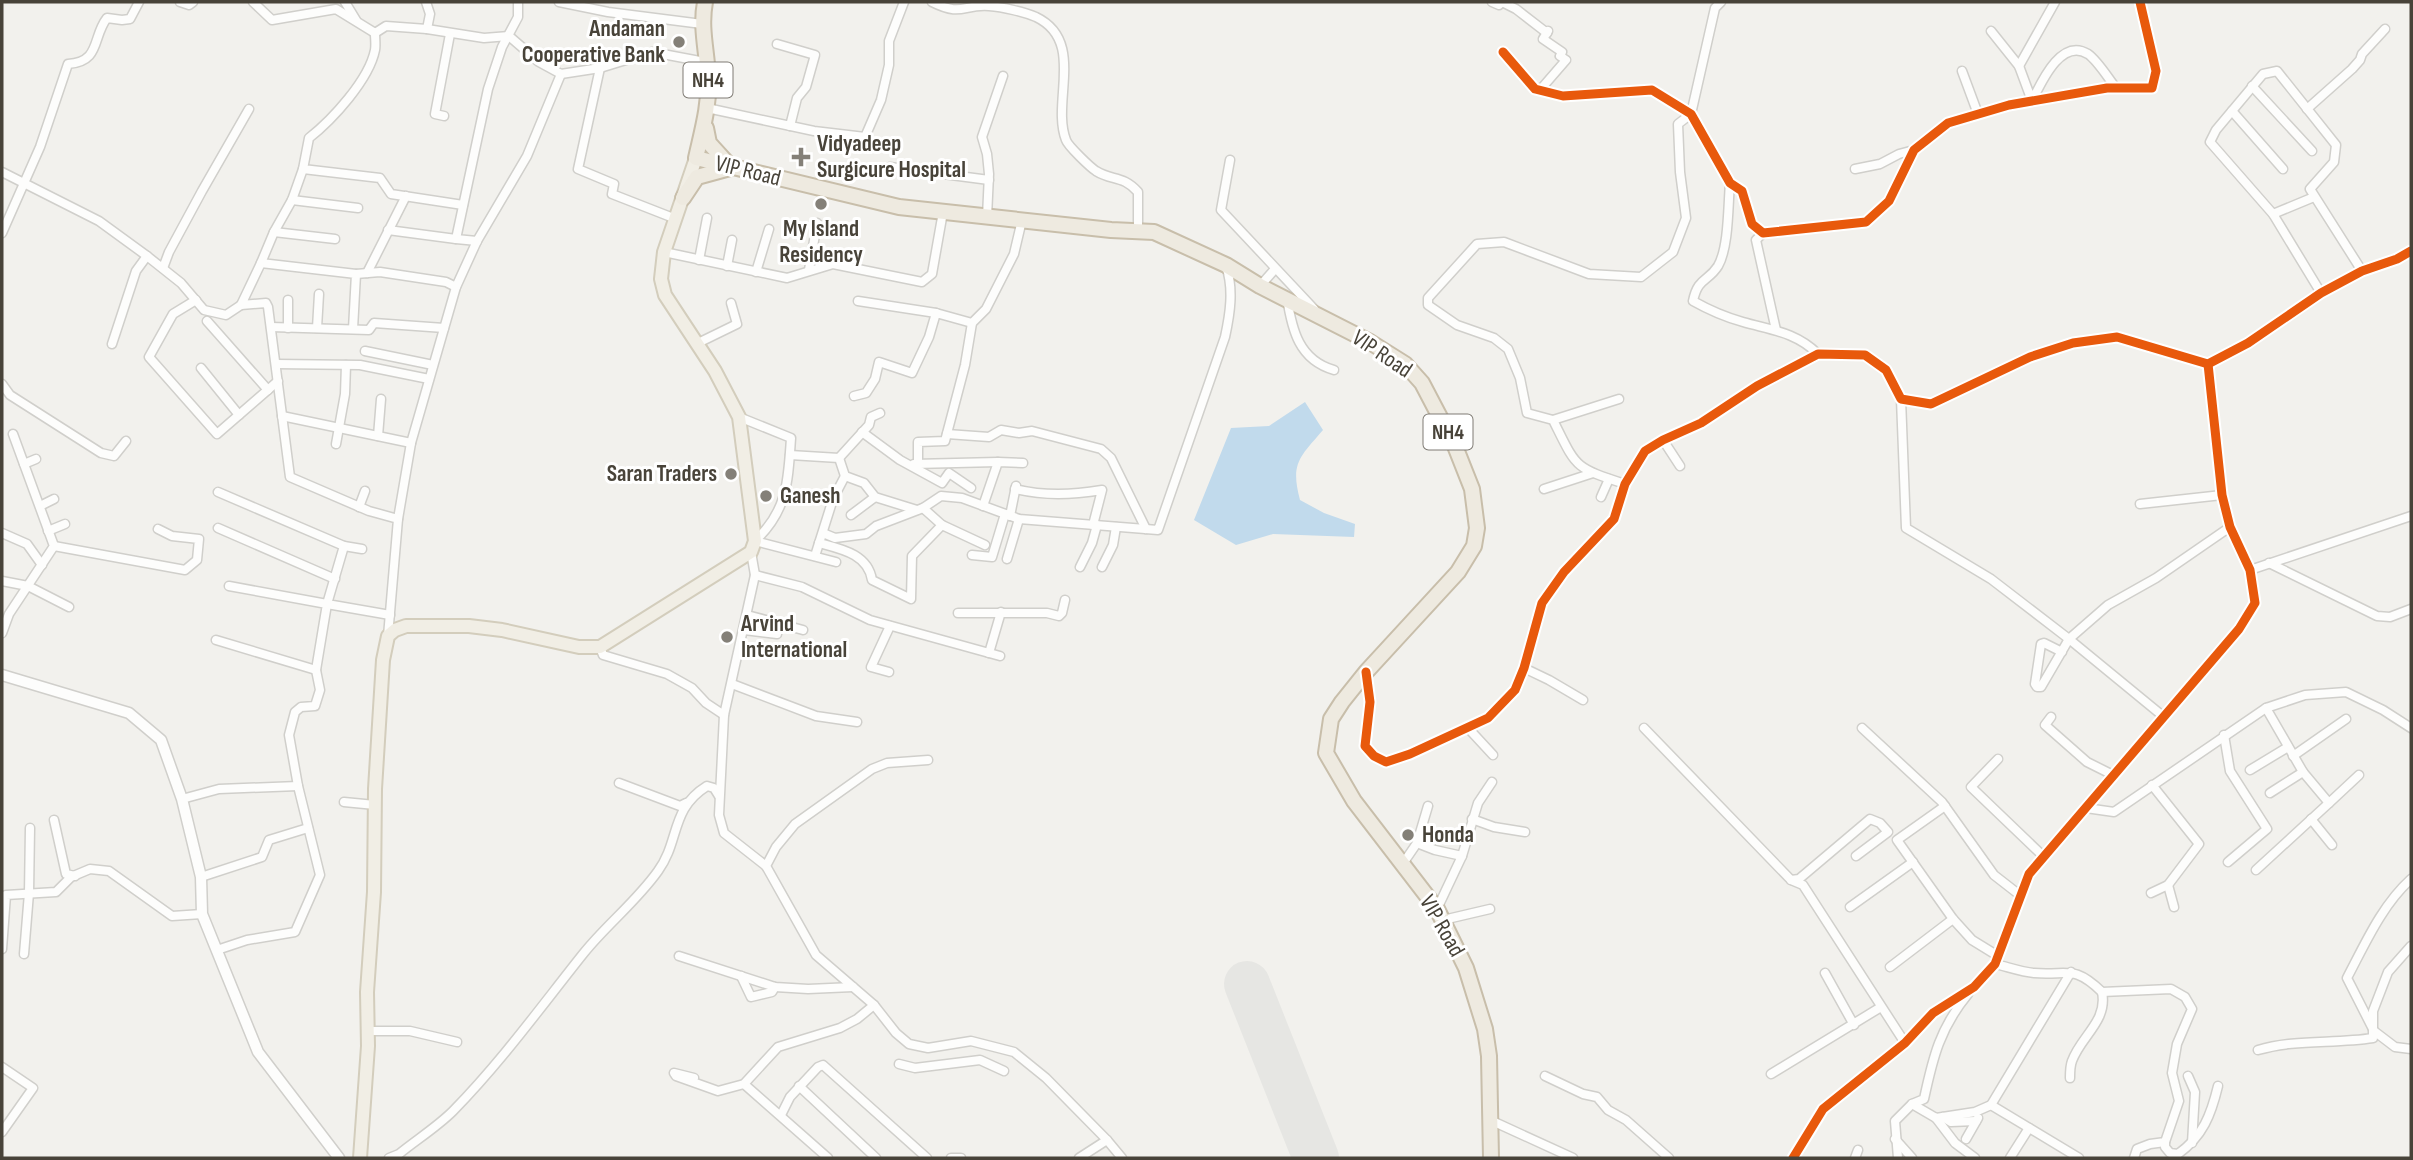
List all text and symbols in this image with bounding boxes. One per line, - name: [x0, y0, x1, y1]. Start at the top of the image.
- place label: Andaman Cooperative Bank: [522, 15, 665, 69]
- marker: Andaman Cooperative Bank: [671, 34, 687, 50]
- road number: NH4: [684, 62, 732, 98]
- place label: Vidyadeep Surgicure Hospital: [817, 130, 966, 184]
- marker: Vidyadeep Surgicure Hospital: [791, 147, 811, 167]
- street label: VIP Road: [712, 149, 784, 193]
- marker: My Island Residency: [813, 196, 829, 212]
- place label: My Island Residency: [779, 215, 863, 269]
- street label: VIP Road: [1347, 324, 1417, 384]
- road number: NH4: [1424, 414, 1472, 450]
- place label: Saran Traders: [607, 460, 717, 488]
- marker: Saran Traders: [723, 466, 739, 482]
- place label: Ganesh: [780, 482, 841, 510]
- marker: Ganesh: [758, 488, 774, 504]
- place label: Arvind International: [740, 610, 847, 664]
- marker: Arvind International: [719, 629, 735, 645]
- place label: Honda: [1422, 821, 1474, 849]
- marker: Honda: [1400, 827, 1416, 843]
- street label: VIP Road: [1413, 890, 1471, 962]

